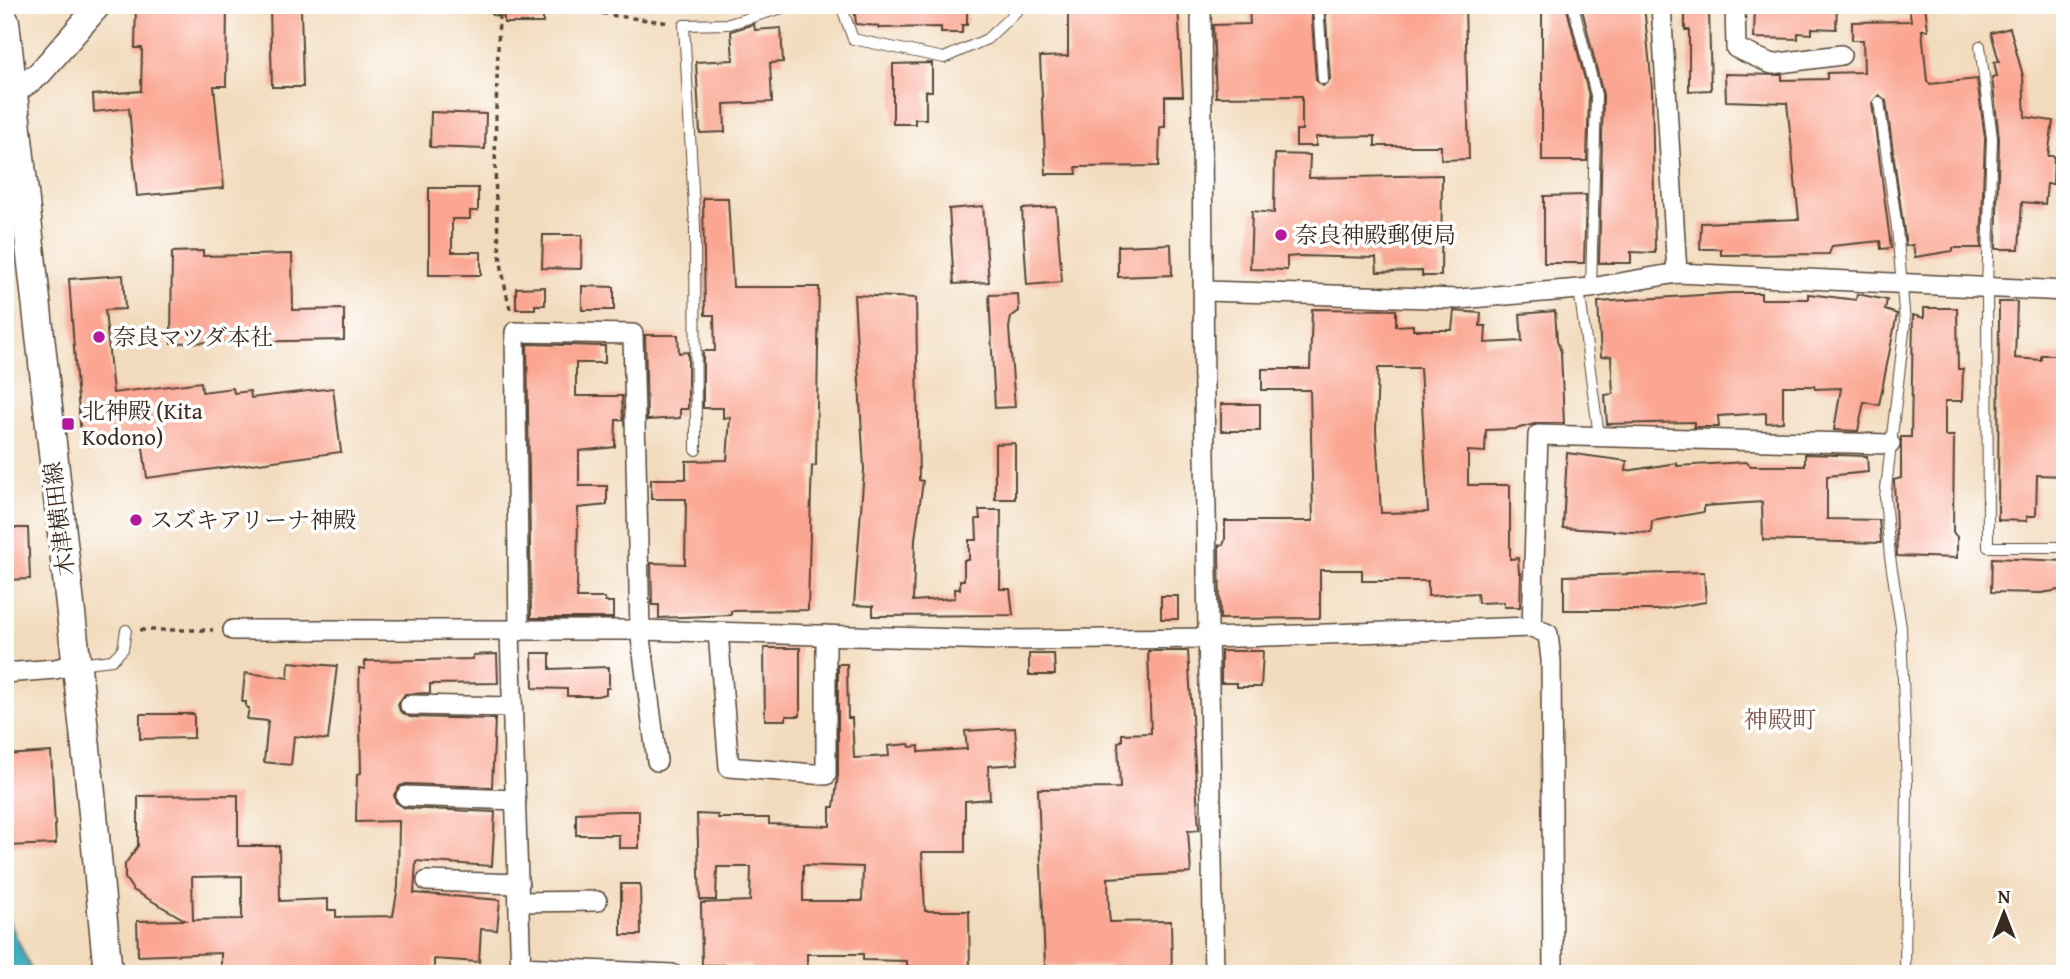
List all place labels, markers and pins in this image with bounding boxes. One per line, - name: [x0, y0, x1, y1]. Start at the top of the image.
- place label: 奈良神殿郵便局: [1295, 218, 1456, 251]
- marker: 奈良神殿郵便局: [1273, 227, 1289, 243]
- place label: 奈良マツダ本社: [113, 320, 273, 353]
- marker: 奈良マツダ本社: [91, 329, 107, 345]
- place label: 北神殿 (Kita Kodono): [82, 394, 203, 453]
- marker: 北神殿 (Kita Kodono): [60, 416, 76, 432]
- place label: スズキアリーナ神殿: [150, 503, 356, 536]
- marker: スズキアリーナ神殿: [128, 512, 144, 528]

